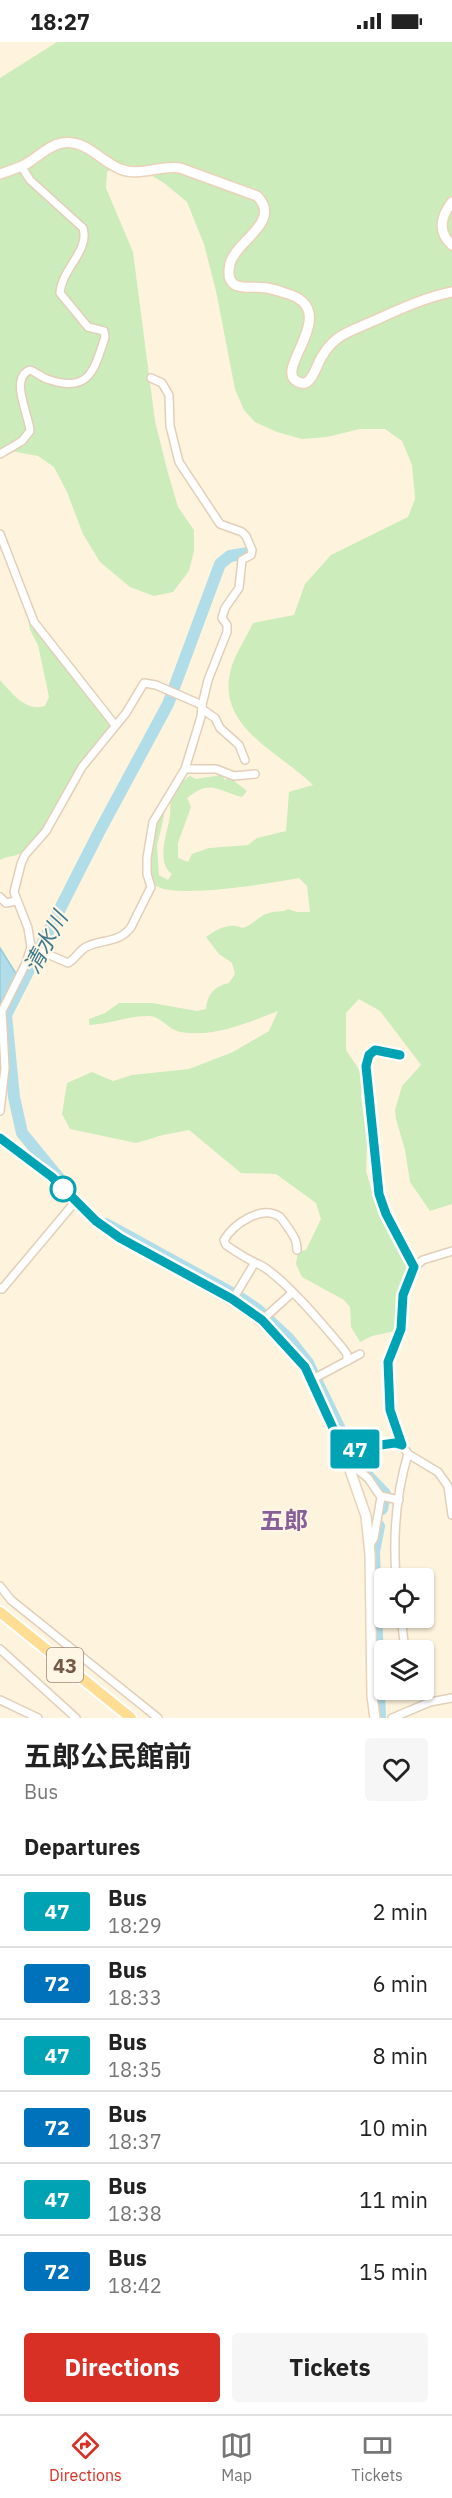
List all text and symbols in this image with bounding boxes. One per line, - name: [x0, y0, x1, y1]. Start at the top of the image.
- text: 18:27: [30, 7, 90, 36]
- water label: 清水川: [17, 904, 74, 978]
- unlabelled marker: [50, 1176, 76, 1202]
- line badge: 47: [328, 1430, 382, 1468]
- text: 47: [342, 1435, 368, 1463]
- district label: 五郎: [260, 1504, 308, 1536]
- map controls: [374, 1568, 434, 1700]
- button: locate: [374, 1568, 434, 1628]
- button: layers: [374, 1640, 434, 1700]
- road number: 43: [47, 1648, 83, 1682]
- text: 五郎公民館前: [24, 1737, 192, 1774]
- button: heart: [365, 1738, 428, 1801]
- text: Bus: [24, 1778, 58, 1805]
- text: Departures: [24, 1832, 140, 1861]
- text: Bus: [108, 1883, 147, 1912]
- text: 47: [44, 1897, 70, 1925]
- text: 2 min: [372, 1897, 428, 1926]
- text: 18:29: [108, 1912, 162, 1939]
- text: Bus: [108, 1955, 147, 1984]
- text: 72: [44, 1969, 70, 1997]
- text: 6 min: [372, 1969, 428, 1998]
- text: 18:33: [108, 1984, 162, 2011]
- text: Bus: [108, 2027, 147, 2056]
- text: 47: [44, 2041, 70, 2069]
- text: 8 min: [372, 2041, 428, 2070]
- text: 18:35: [108, 2056, 162, 2083]
- text: Bus: [108, 2099, 147, 2128]
- text: 72: [44, 2113, 70, 2141]
- text: 10 min: [359, 2113, 428, 2142]
- text: 18:37: [108, 2128, 162, 2155]
- text: Bus: [108, 2171, 147, 2200]
- text: 47: [44, 2185, 70, 2213]
- text: 11 min: [359, 2185, 428, 2214]
- text: 18:38: [108, 2200, 162, 2227]
- text: Bus: [108, 2243, 147, 2272]
- text: 72: [44, 2257, 70, 2285]
- text: 15 min: [359, 2257, 428, 2286]
- text: 18:42: [108, 2272, 162, 2299]
- button: Directions: [24, 2333, 220, 2402]
- button: Tickets: [232, 2333, 428, 2402]
- tab: Directions: [49, 2429, 122, 2485]
- tab: Map: [220, 2429, 253, 2485]
- tab: Tickets: [351, 2429, 403, 2485]

